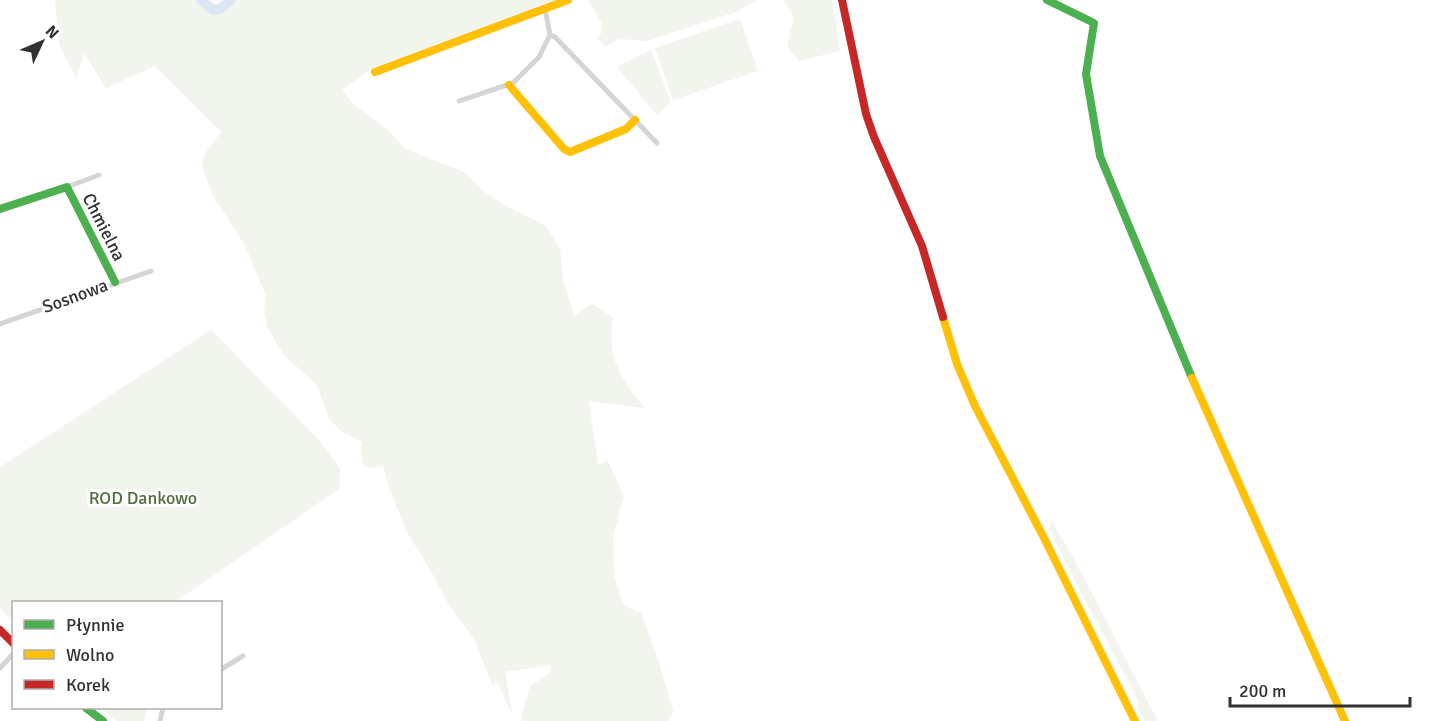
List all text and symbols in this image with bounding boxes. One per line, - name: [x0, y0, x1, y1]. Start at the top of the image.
- north arrow: [12, 12, 72, 72]
- text: N: [41, 21, 63, 43]
- street label: Chmielna: [78, 189, 130, 265]
- street label: Sosnowa: [39, 274, 111, 318]
- park label: ROD Dankowo: [89, 487, 197, 509]
- legend: [12, 601, 222, 709]
- text: Płynnie: [66, 614, 124, 636]
- text: Wolno: [66, 644, 114, 666]
- scale bar: [1230, 670, 1410, 708]
- text: Korek: [66, 674, 110, 696]
- text: 200 m: [1239, 680, 1286, 702]

